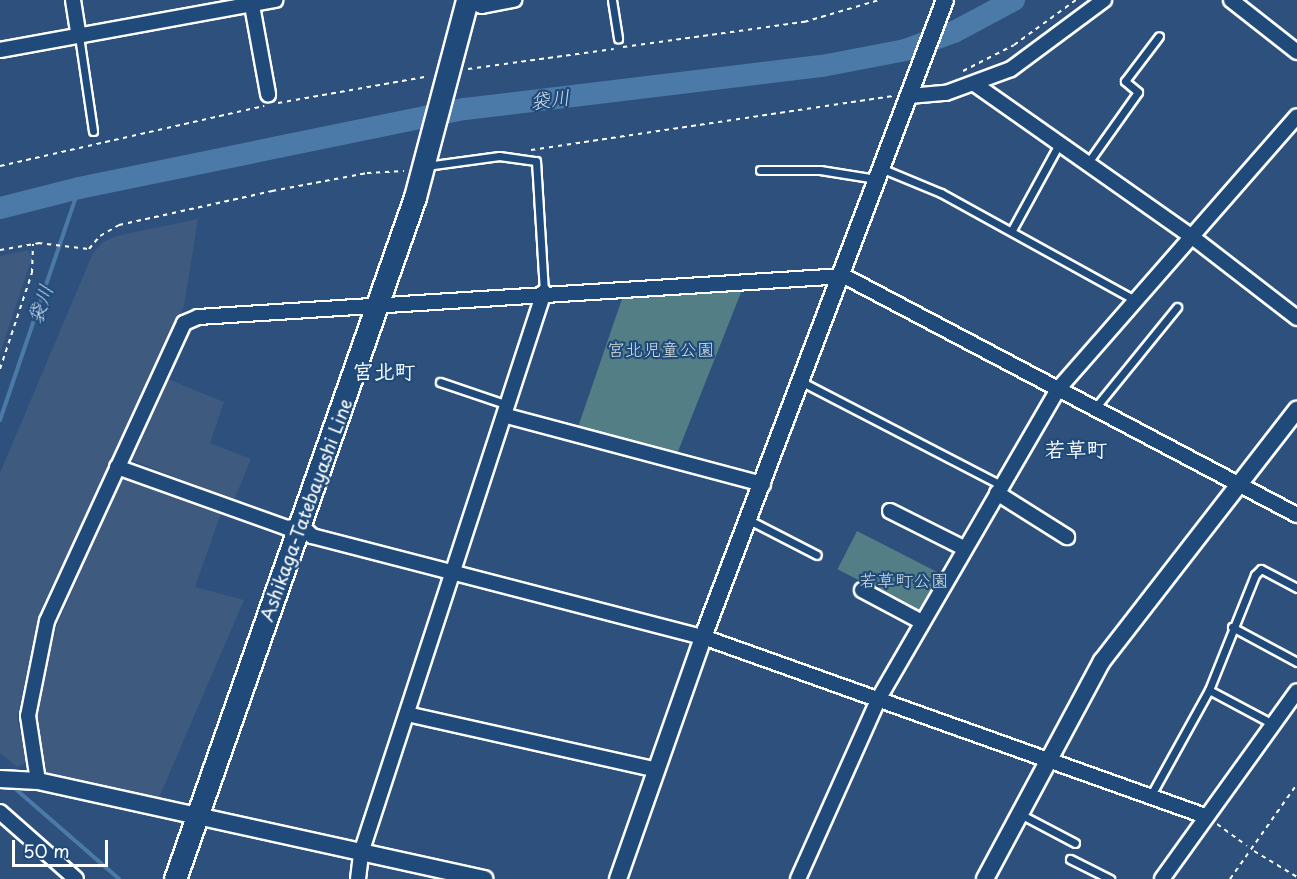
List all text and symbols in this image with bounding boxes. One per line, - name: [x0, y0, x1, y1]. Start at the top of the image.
- water label: 袋川: [529, 85, 571, 113]
- water label: 袋川: [22, 281, 58, 327]
- park label: 宮北児童公園: [607, 338, 715, 360]
- district label: 宮北町: [353, 357, 415, 383]
- street label: Ashikaga-Tatebayashi Line: [256, 396, 356, 624]
- district label: 若草町: [1045, 435, 1107, 461]
- park label: 若草町公園: [859, 569, 949, 591]
- scale bar: [15, 828, 111, 866]
- text: 50 m: [23, 837, 70, 864]

